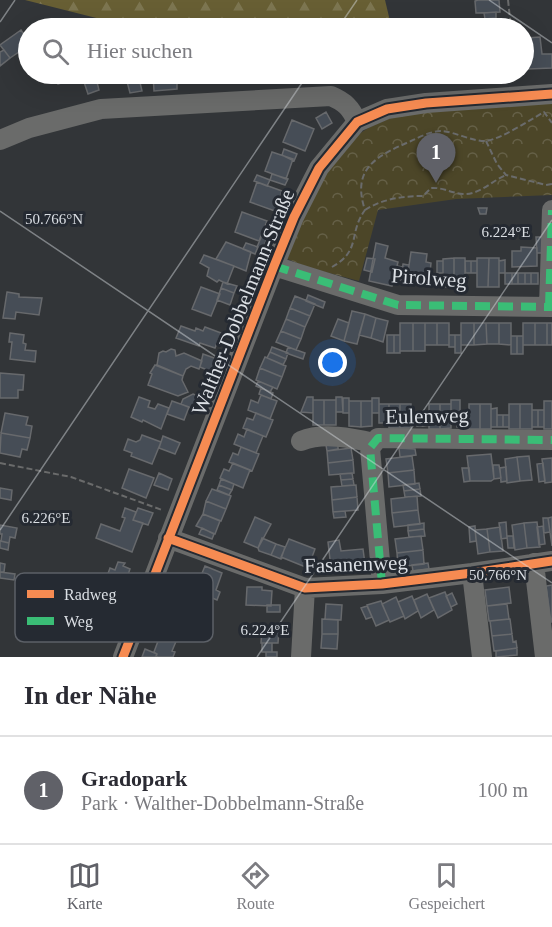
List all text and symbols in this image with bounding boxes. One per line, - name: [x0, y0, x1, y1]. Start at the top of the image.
- search box: [18, 18, 534, 84]
- icon: search: [39, 35, 72, 68]
- text: Hier suchen: [87, 38, 193, 63]
- pin: 1: [416, 134, 456, 183]
- street label: Walther-Dobbelmann-Straße: [187, 185, 299, 419]
- text: 50.766°N: [25, 211, 83, 227]
- text: 6.224°E: [482, 224, 530, 240]
- street label: Pirolweg: [390, 263, 468, 293]
- your location: [318, 348, 347, 377]
- street label: Eulenweg: [385, 403, 470, 429]
- text: 6.226°E: [22, 510, 70, 526]
- street label: Fasanenweg: [304, 550, 409, 578]
- text: 50.766°N: [469, 567, 527, 583]
- legend: [15, 573, 213, 642]
- text: Radweg: [64, 586, 116, 604]
- text: Weg: [64, 613, 93, 631]
- text: 6.224°E: [241, 622, 289, 638]
- text: In der Nähe: [24, 681, 156, 710]
- text: Gradopark: [81, 766, 187, 791]
- text: 1: [39, 779, 49, 801]
- text: 100 m: [477, 779, 528, 801]
- text: Park · Walther-Dobbelmann-Straße: [81, 792, 364, 814]
- tab: Karte: [67, 859, 103, 913]
- tab: Route: [236, 859, 275, 913]
- tab: Gespeichert: [409, 859, 485, 913]

